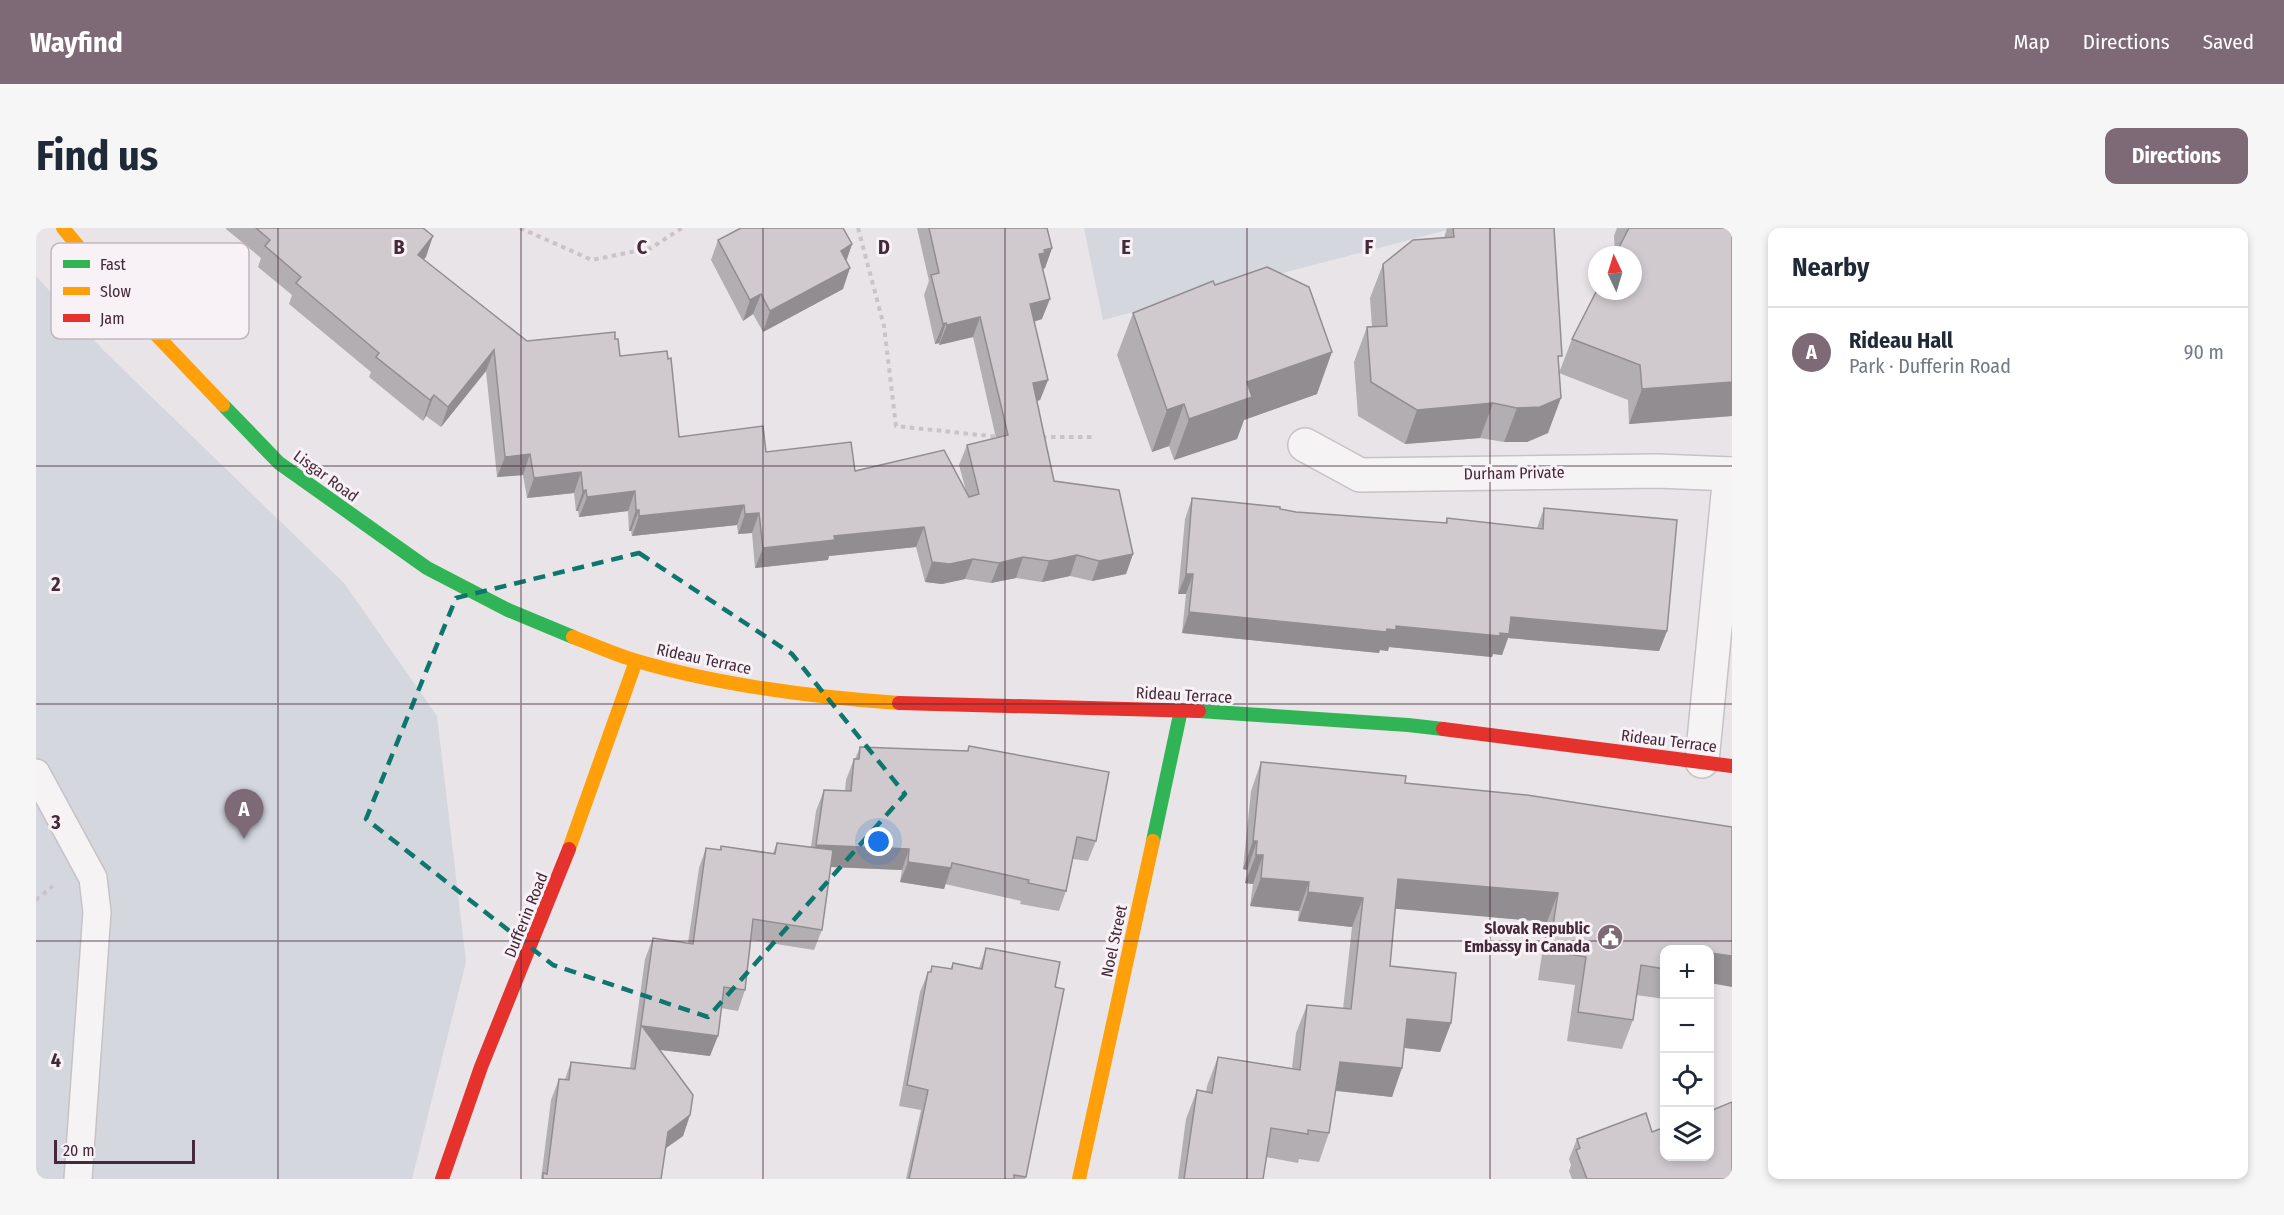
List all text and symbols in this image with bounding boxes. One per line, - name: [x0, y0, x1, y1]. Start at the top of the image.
- text: Wayfind: [30, 26, 123, 59]
- text: Map: [2013, 29, 2050, 55]
- text: Directions: [2083, 29, 2170, 55]
- text: Saved: [2203, 29, 2254, 55]
- button: Directions: [2105, 128, 2248, 184]
- text: Find us: [36, 131, 158, 181]
- text: B: [393, 235, 405, 259]
- text: C: [637, 235, 648, 259]
- text: D: [878, 235, 890, 259]
- text: E: [1121, 235, 1131, 259]
- text: F: [1365, 235, 1374, 259]
- legend: [51, 243, 249, 339]
- north arrow: [1588, 246, 1642, 300]
- text: Nearby: [1792, 252, 1869, 283]
- text: Fast: [100, 255, 127, 274]
- text: Slow: [100, 282, 131, 301]
- text: Jam: [100, 309, 125, 328]
- text: Rideau Hall: [1849, 327, 1953, 354]
- text: A: [1806, 340, 1817, 364]
- text: 90 m: [2184, 340, 2224, 364]
- text: Park · Dufferin Road: [1849, 354, 2011, 378]
- street label: Lisgar Road: [290, 446, 362, 506]
- street label: Durham Private: [1463, 463, 1565, 483]
- text: 2: [50, 572, 61, 596]
- street label: Rideau Terrace: [655, 640, 753, 678]
- street label: Rideau Terrace: [1135, 683, 1233, 707]
- street label: Rideau Terrace: [1620, 726, 1718, 756]
- pin: A: [224, 790, 264, 839]
- text: 3: [50, 810, 61, 834]
- your location: [864, 827, 893, 856]
- street label: Dufferin Road: [500, 870, 552, 960]
- street label: Noel Street: [1097, 902, 1131, 979]
- place label: Slovak Republic Embassy in Canada: [1464, 919, 1590, 956]
- public building icon: Slovak Republic Embassy in Canada: [1595, 922, 1625, 952]
- map controls: [1660, 945, 1714, 1161]
- button: +: [1660, 945, 1714, 999]
- button: −: [1660, 999, 1714, 1053]
- text: 4: [51, 1048, 61, 1072]
- button: locate: [1660, 1053, 1714, 1107]
- button: layers: [1660, 1107, 1714, 1161]
- scale bar: [54, 1137, 195, 1164]
- text: 20 m: [63, 1141, 94, 1160]

